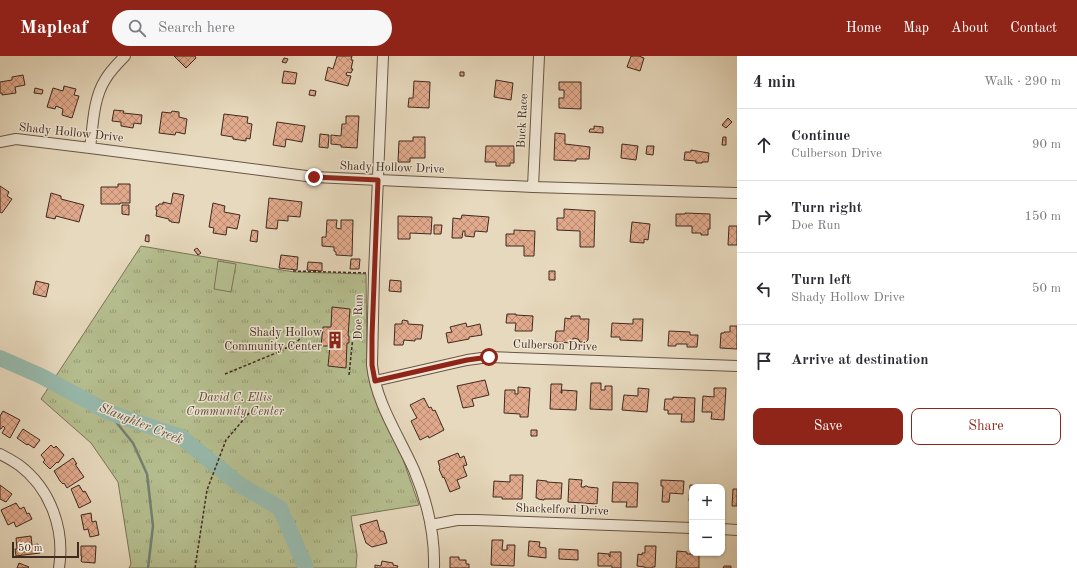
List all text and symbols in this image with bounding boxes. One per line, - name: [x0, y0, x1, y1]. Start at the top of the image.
- search box: [112, 10, 392, 46]
- icon: search: [126, 17, 148, 39]
- text: Mapleaf: [20, 19, 88, 38]
- text: Search here: [158, 21, 235, 36]
- text: Home: [846, 21, 881, 35]
- text: Map: [903, 21, 929, 35]
- text: About: [951, 21, 988, 35]
- text: Contact: [1010, 21, 1057, 35]
- text: 4 min: [753, 74, 796, 91]
- text: Walk · 290 m: [984, 75, 1061, 88]
- street label: Buck Race: [516, 93, 530, 149]
- street label: Shady Hollow Drive: [18, 122, 124, 145]
- text: Continue: [791, 129, 850, 144]
- icon: ahead: [753, 134, 775, 156]
- text: 90 m: [1032, 138, 1061, 151]
- text: Culberson Drive: [791, 147, 882, 160]
- street label: Shady Hollow Drive: [339, 160, 445, 176]
- route end: [305, 168, 323, 186]
- text: Turn right: [791, 201, 862, 216]
- icon: right: [753, 206, 775, 228]
- text: 150 m: [1024, 210, 1061, 223]
- text: Doe Run: [791, 219, 840, 232]
- text: Turn left: [791, 273, 851, 288]
- icon: left: [753, 278, 775, 300]
- text: 50 m: [1032, 282, 1061, 295]
- text: Shady Hollow Drive: [791, 291, 905, 304]
- street label: Doe Run: [353, 294, 365, 340]
- place label: Shady Hollow Community Center: [224, 327, 323, 353]
- building icon: Shady Hollow Community Center: [325, 330, 345, 350]
- street label: Culberson Drive: [513, 339, 598, 353]
- route start: [480, 348, 498, 366]
- icon: arrive: [753, 350, 775, 372]
- text: Arrive at destination: [791, 353, 929, 368]
- park label: David C. Ellis Community Center: [186, 392, 285, 418]
- water label: Slaughter Creek: [97, 401, 185, 447]
- button: Save: [753, 408, 903, 445]
- button: Share: [911, 408, 1061, 445]
- map controls: [689, 484, 725, 556]
- button: +: [689, 484, 725, 520]
- street label: Shackelford Drive: [515, 502, 609, 518]
- button: −: [689, 520, 725, 556]
- scale bar: [12, 540, 79, 559]
- text: 50 m: [18, 543, 43, 554]

